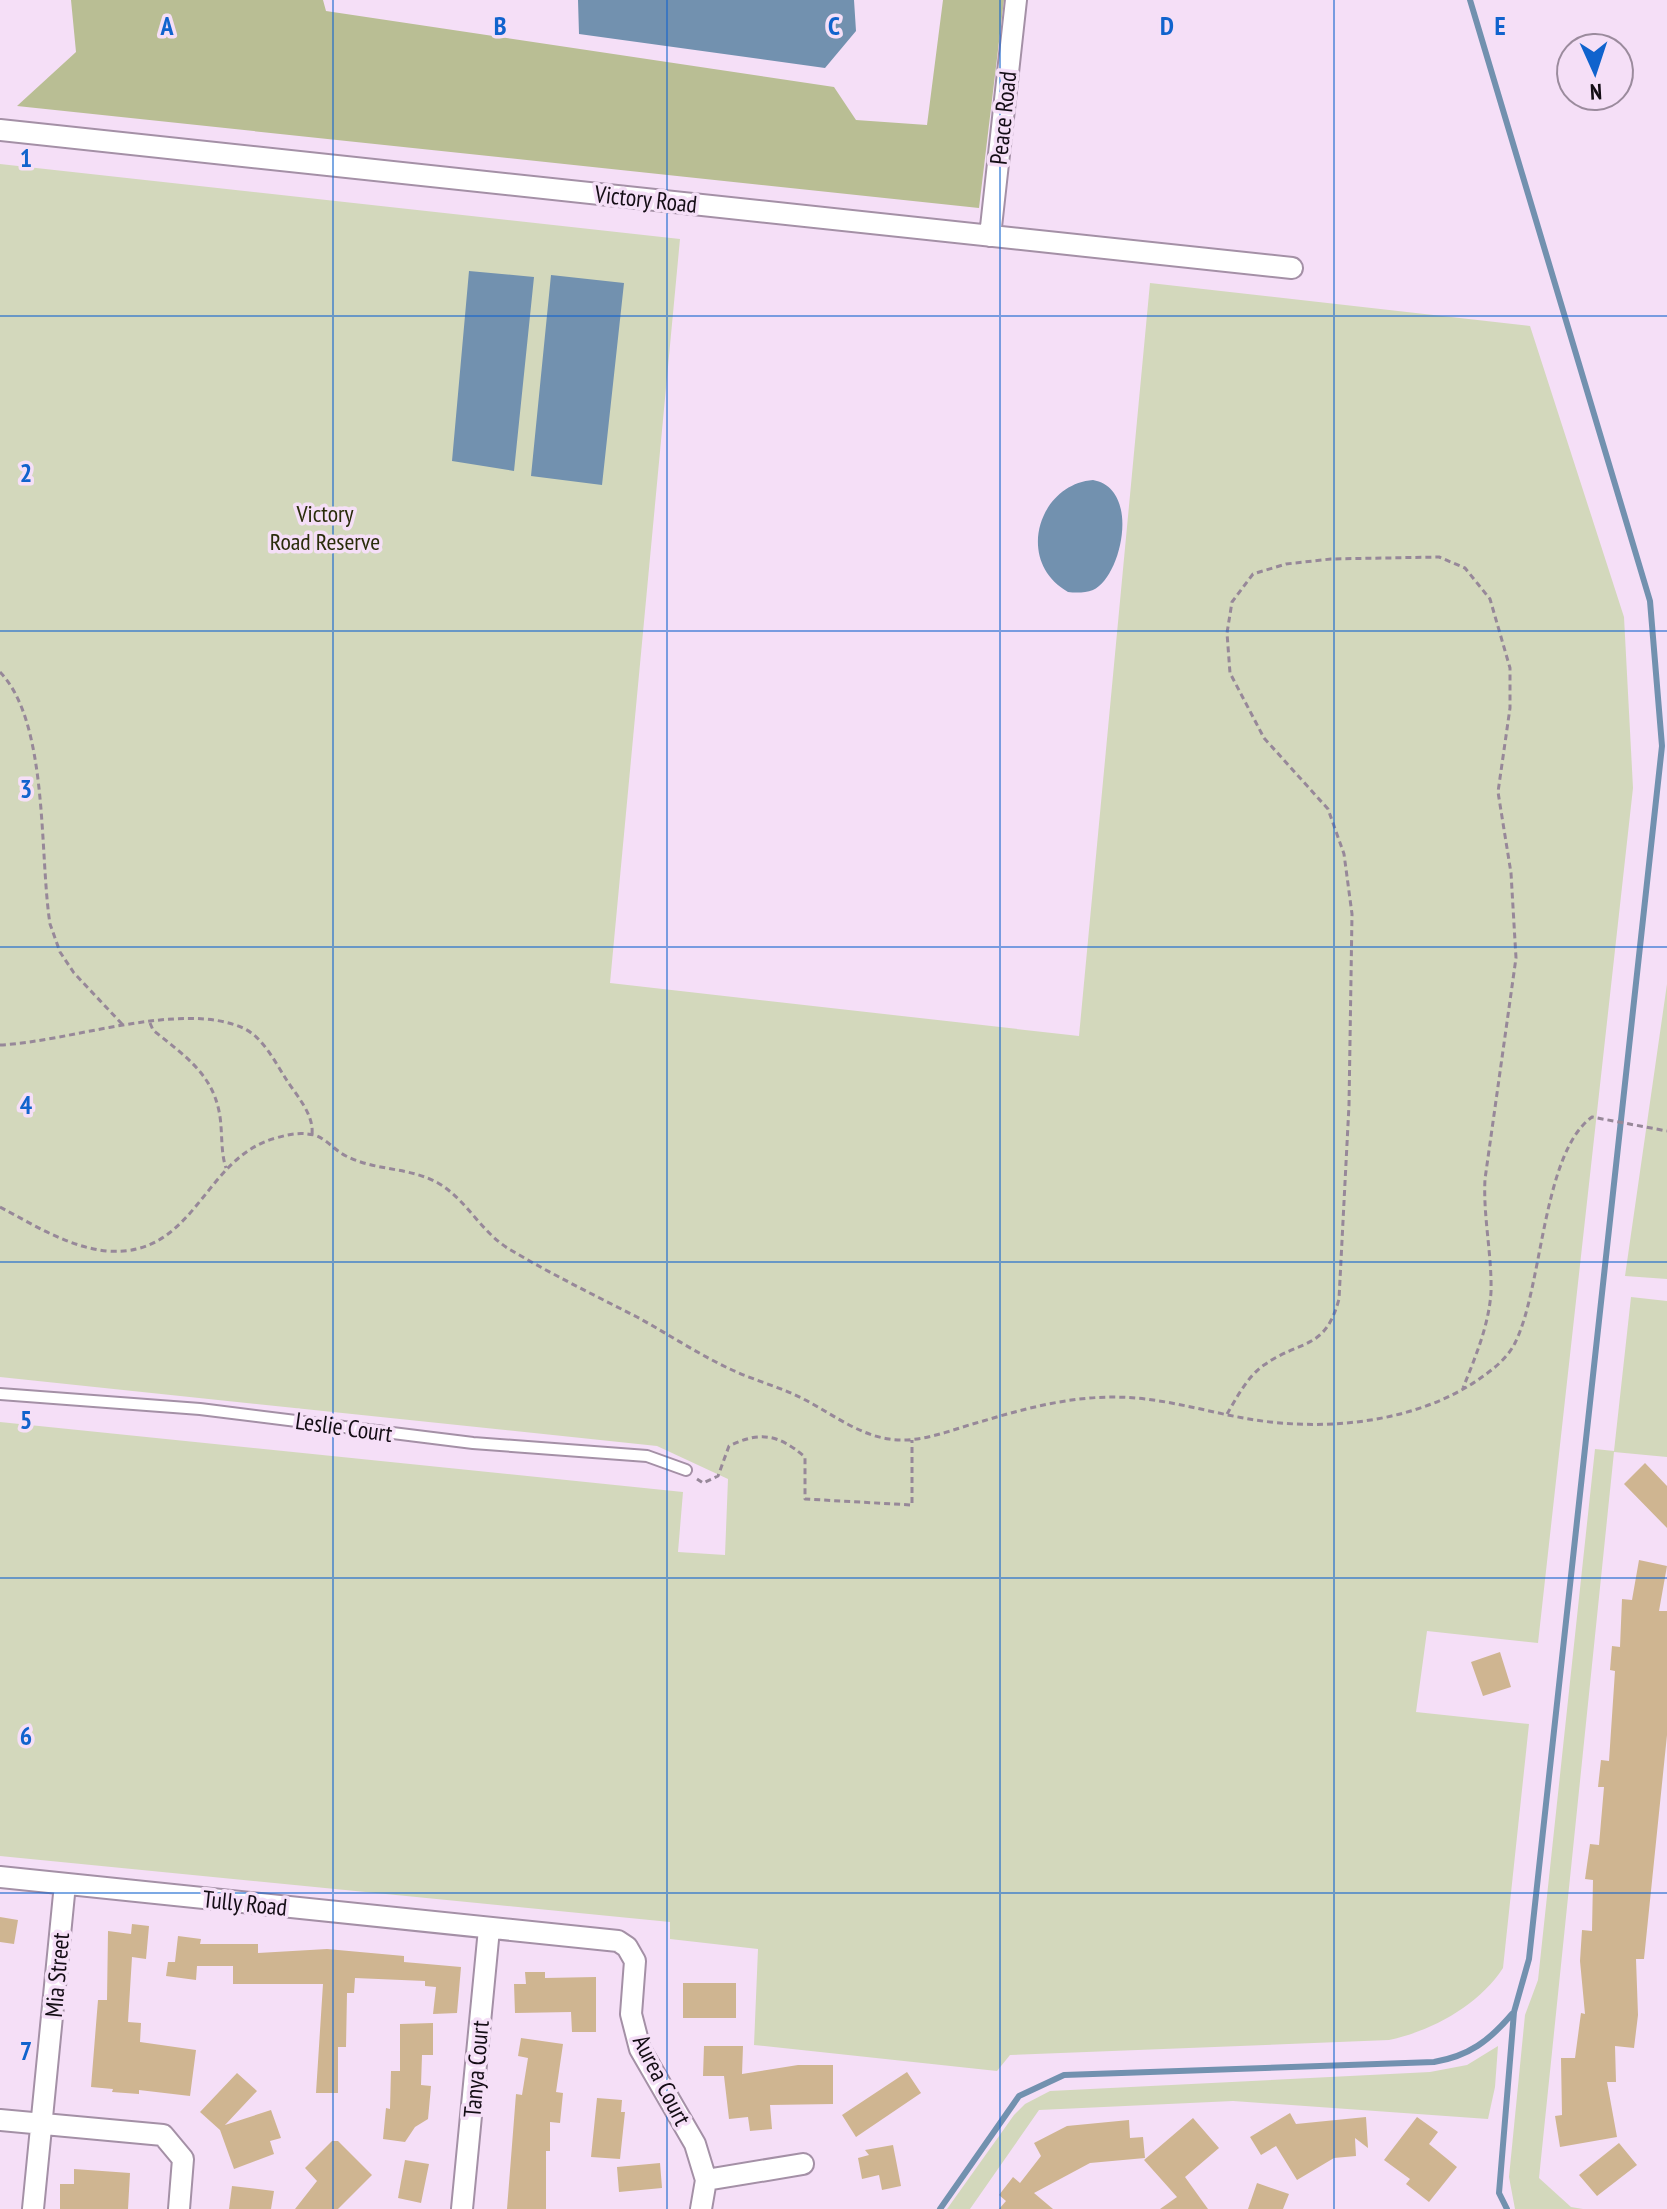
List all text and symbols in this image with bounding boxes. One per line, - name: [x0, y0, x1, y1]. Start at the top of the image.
- text: A: [159, 9, 174, 42]
- text: B: [494, 9, 507, 42]
- text: C: [828, 9, 840, 42]
- text: D: [1160, 9, 1174, 42]
- text: E: [1494, 9, 1506, 42]
- north arrow: [1555, 32, 1635, 112]
- street label: Peace Road: [983, 70, 1023, 166]
- text: N: [1589, 78, 1603, 106]
- text: 1: [20, 141, 32, 174]
- street label: Victory Road: [592, 178, 699, 220]
- text: 2: [20, 456, 32, 489]
- park label: Victory Road Reserve: [270, 498, 380, 557]
- text: 3: [20, 772, 32, 805]
- text: 4: [20, 1088, 33, 1121]
- text: 5: [20, 1403, 32, 1436]
- street label: Leslie Court: [294, 1405, 395, 1449]
- text: 6: [20, 1719, 32, 1752]
- street label: Tully Road: [201, 1883, 289, 1923]
- street label: Mia Street: [38, 1931, 76, 2019]
- street label: Tanya Court: [456, 2019, 496, 2119]
- street label: Aurea Court: [626, 2029, 698, 2131]
- text: 7: [20, 2034, 32, 2067]

